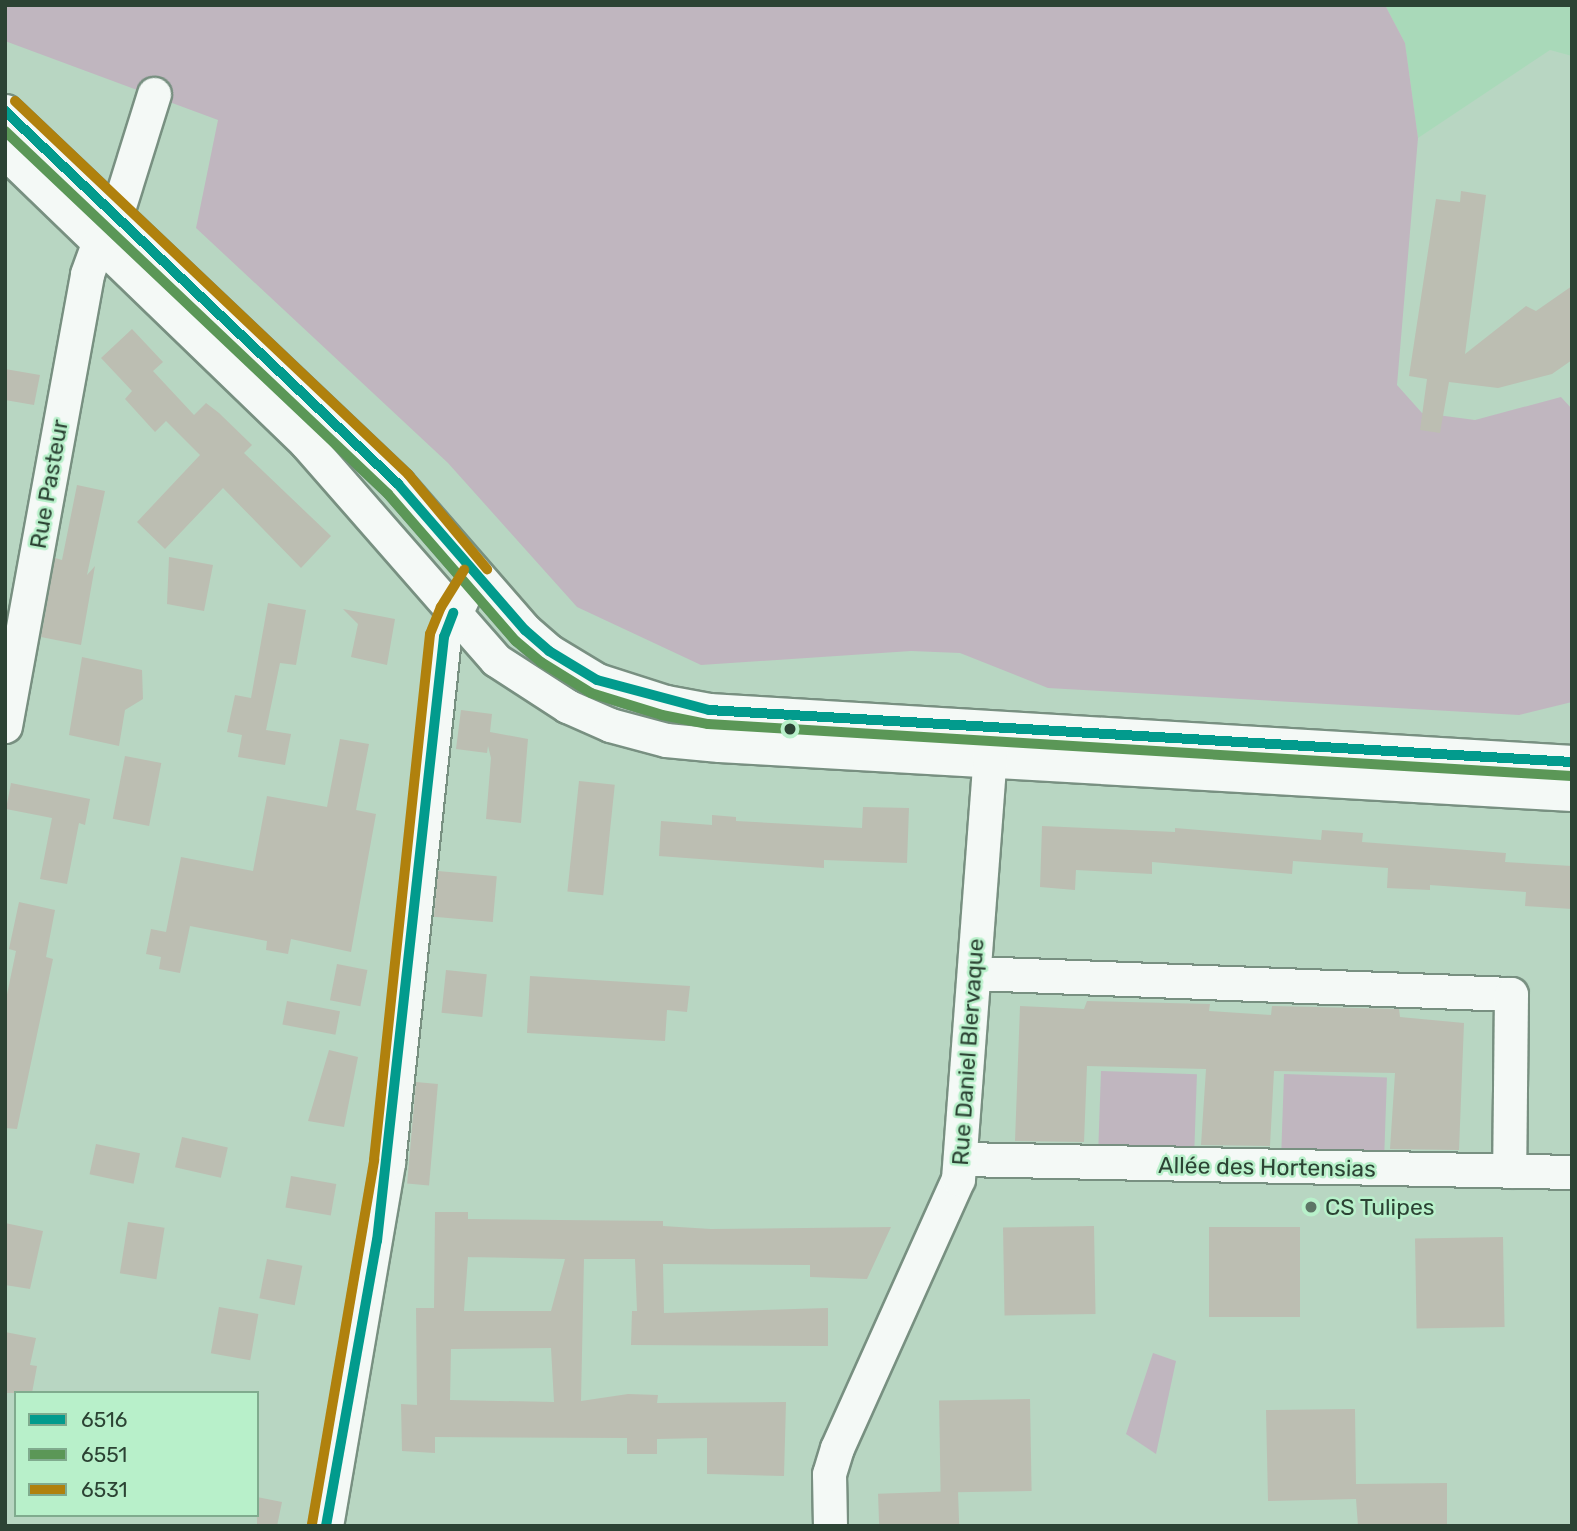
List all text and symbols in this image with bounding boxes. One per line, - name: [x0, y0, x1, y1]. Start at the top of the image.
- street label: Rue Pasteur: [24, 417, 74, 551]
- unlabelled marker: [783, 722, 797, 736]
- street label: Rue Daniel Blervaque: [946, 938, 990, 1166]
- street label: Allée des Hortensias: [1158, 1151, 1376, 1183]
- place label: CS Tulipes: [1325, 1193, 1435, 1221]
- marker: CS Tulipes: [1303, 1199, 1319, 1215]
- legend: [14, 1391, 259, 1517]
- text: 6516: [81, 1407, 127, 1432]
- text: 6551: [81, 1442, 127, 1467]
- text: 6531: [81, 1477, 127, 1502]

